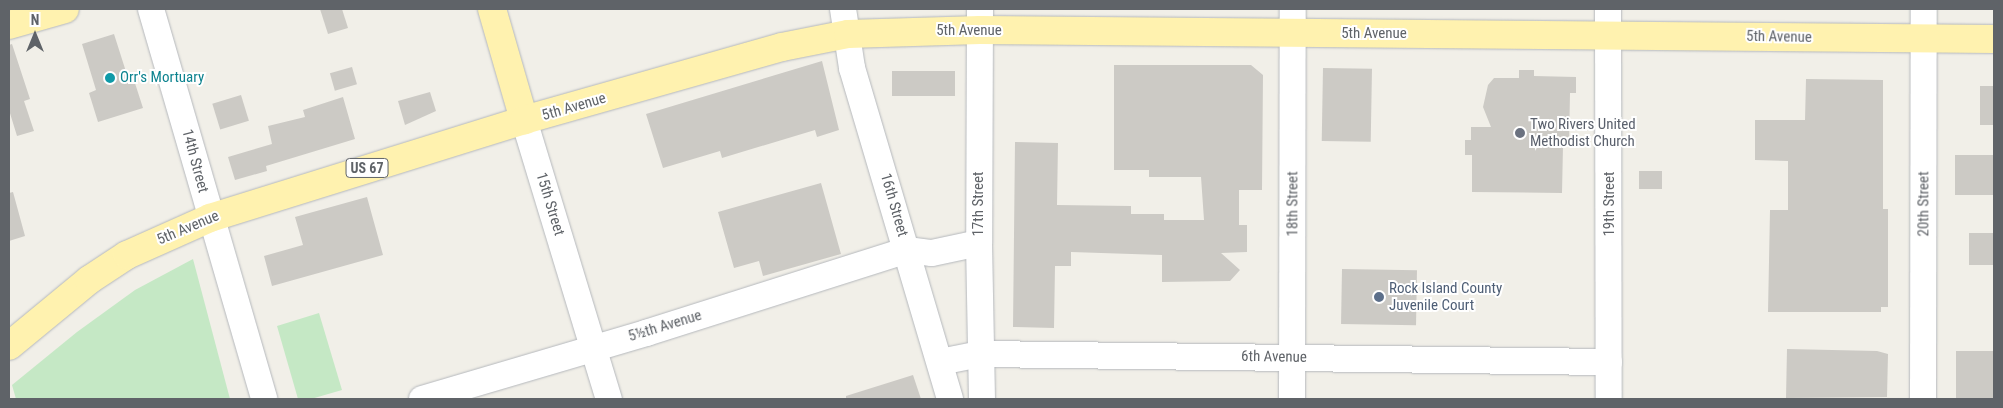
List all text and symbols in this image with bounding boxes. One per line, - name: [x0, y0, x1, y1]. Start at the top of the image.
- north arrow: [10, 10, 60, 60]
- text: N: [31, 12, 39, 28]
- street label: 5th Avenue: [936, 22, 1002, 40]
- street label: 5th Avenue: [1341, 25, 1407, 43]
- street label: 5th Avenue: [1746, 27, 1812, 47]
- place label: Orr's Mortuary: [120, 69, 204, 87]
- marker: Orr's Mortuary: [104, 72, 116, 84]
- street label: 5th Avenue: [540, 89, 608, 125]
- place label: Two Rivers United Methodist Church: [1530, 115, 1636, 150]
- street label: 14th Street: [178, 127, 212, 195]
- marker: Two Rivers United Methodist Church: [1514, 127, 1526, 139]
- road number: US 67: [344, 156, 390, 180]
- street label: 15th Street: [532, 170, 568, 238]
- street label: 16th Street: [876, 171, 912, 239]
- street label: 17th Street: [970, 171, 988, 237]
- street label: 18th Street: [1284, 171, 1302, 237]
- street label: 19th Street: [1601, 171, 1619, 237]
- street label: 20th Street: [1915, 171, 1933, 237]
- street label: 5th Avenue: [154, 207, 222, 249]
- place label: Rock Island County Juvenile Court: [1389, 279, 1502, 314]
- marker: Rock Island County Juvenile Court: [1373, 291, 1385, 303]
- street label: 5½th Avenue: [626, 306, 704, 346]
- street label: 6th Avenue: [1241, 347, 1307, 367]

